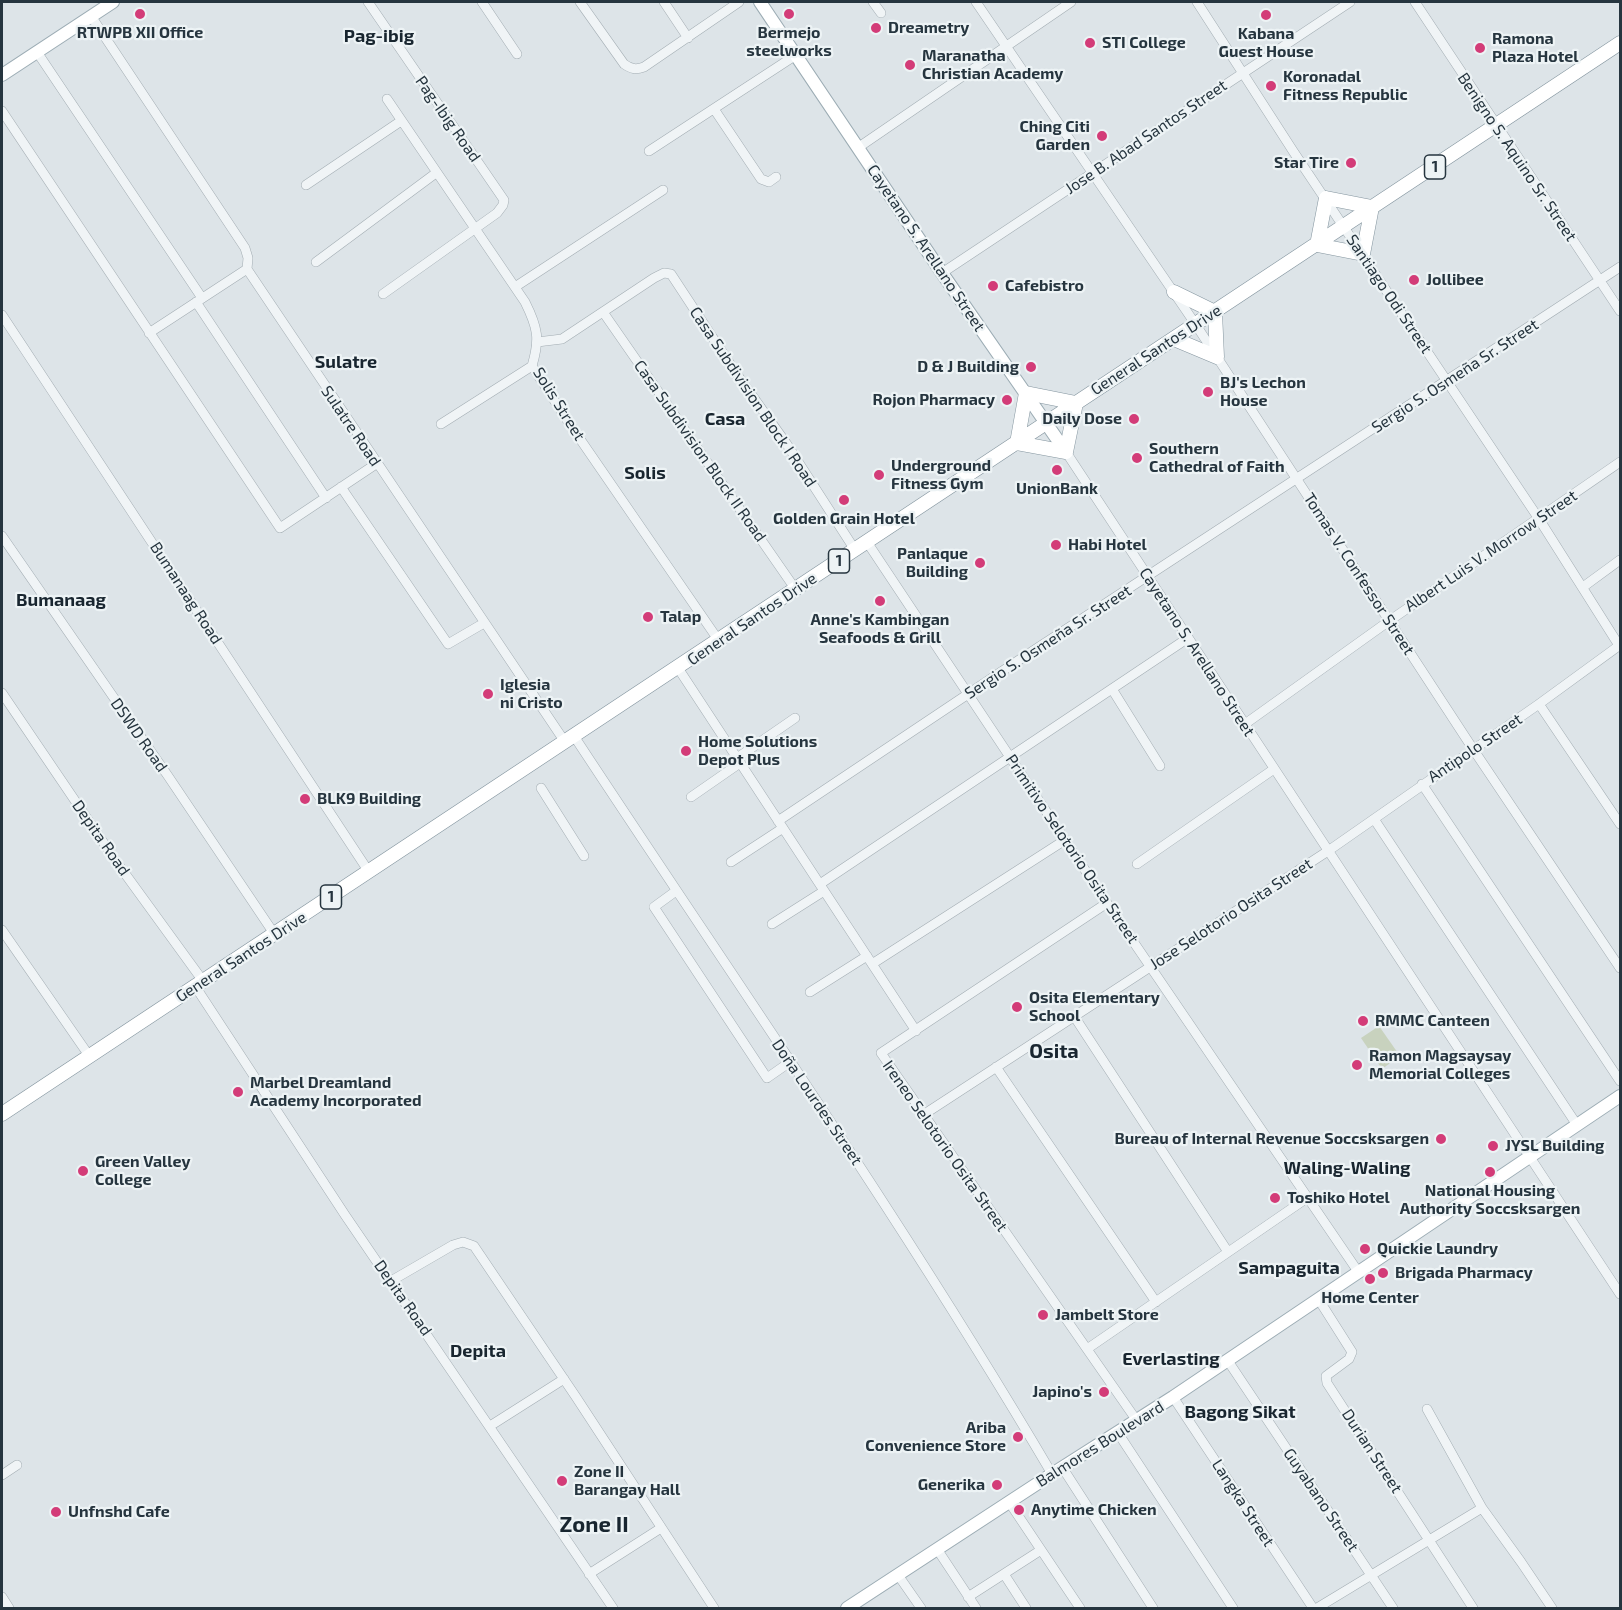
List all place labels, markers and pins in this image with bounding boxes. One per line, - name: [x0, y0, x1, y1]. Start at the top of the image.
- marker: RTWPB XII Office: [133, 7, 147, 21]
- marker: Bermejo steelworks: [782, 7, 796, 21]
- marker: Kabana Guest House: [1259, 8, 1273, 22]
- place label: Dreametry: [888, 18, 969, 38]
- marker: Dreametry: [869, 21, 883, 35]
- place label: RTWPB XII Office: [77, 23, 203, 43]
- place label: Bermejo steelworks: [746, 23, 832, 61]
- place label: Kabana Guest House: [1219, 24, 1313, 62]
- place label: Ramona Plaza Hotel: [1492, 29, 1579, 67]
- place label: STI College: [1102, 33, 1186, 53]
- marker: STI College: [1083, 36, 1097, 50]
- marker: Ramona Plaza Hotel: [1473, 41, 1487, 55]
- place label: Maranatha Christian Academy: [922, 46, 1063, 84]
- marker: Maranatha Christian Academy: [903, 58, 917, 72]
- place label: Koronadal Fitness Republic: [1283, 67, 1408, 105]
- marker: Koronadal Fitness Republic: [1264, 79, 1278, 93]
- place label: Ching Citi Garden: [1019, 117, 1090, 155]
- marker: Ching Citi Garden: [1095, 129, 1109, 143]
- place label: Star Tire: [1274, 153, 1339, 173]
- marker: Star Tire: [1344, 156, 1358, 170]
- place label: Jollibee: [1426, 270, 1484, 290]
- marker: Jollibee: [1407, 273, 1421, 287]
- place label: Cafebistro: [1005, 276, 1084, 296]
- marker: Cafebistro: [986, 279, 1000, 293]
- place label: D & J Building: [917, 357, 1019, 377]
- marker: D & J Building: [1024, 360, 1038, 374]
- place label: BJ's Lechon House: [1220, 373, 1306, 411]
- marker: BJ's Lechon House: [1201, 385, 1215, 399]
- place label: Rojon Pharmacy: [872, 390, 995, 410]
- marker: Rojon Pharmacy: [1000, 393, 1014, 407]
- place label: Daily Dose: [1042, 409, 1122, 429]
- marker: Daily Dose: [1127, 412, 1141, 426]
- place label: Southern Cathedral of Faith: [1149, 439, 1285, 477]
- marker: Southern Cathedral of Faith: [1130, 451, 1144, 465]
- place label: Underground Fitness Gym: [891, 456, 991, 494]
- marker: UnionBank: [1050, 463, 1064, 477]
- marker: Underground Fitness Gym: [872, 468, 886, 482]
- place label: UnionBank: [1016, 479, 1098, 499]
- marker: Golden Grain Hotel: [837, 493, 851, 507]
- place label: Golden Grain Hotel: [773, 509, 915, 529]
- place label: Habi Hotel: [1068, 535, 1147, 555]
- marker: Habi Hotel: [1049, 538, 1063, 552]
- place label: Panlaque Building: [897, 544, 968, 582]
- marker: Panlaque Building: [973, 556, 987, 570]
- marker: Anne's Kambingan Seafoods & Grill: [873, 594, 887, 608]
- place label: Talap: [660, 607, 701, 627]
- marker: Talap: [641, 610, 655, 624]
- place label: Anne's Kambingan Seafoods & Grill: [811, 610, 949, 648]
- place label: Iglesia ni Cristo: [500, 675, 563, 713]
- marker: Iglesia ni Cristo: [481, 687, 495, 701]
- place label: Home Solutions Depot Plus: [698, 732, 817, 770]
- marker: Home Solutions Depot Plus: [679, 744, 693, 758]
- place label: BLK9 Building: [317, 789, 421, 809]
- marker: BLK9 Building: [298, 792, 312, 806]
- place label: Osita Elementary School: [1029, 988, 1160, 1026]
- marker: Osita Elementary School: [1010, 1000, 1024, 1014]
- place label: RMMC Canteen: [1375, 1011, 1490, 1031]
- marker: RMMC Canteen: [1356, 1014, 1370, 1028]
- place label: Ramon Magsaysay Memorial Colleges: [1369, 1046, 1511, 1084]
- marker: Ramon Magsaysay Memorial Colleges: [1350, 1058, 1364, 1072]
- place label: Marbel Dreamland Academy Incorporated: [250, 1073, 422, 1111]
- marker: Marbel Dreamland Academy Incorporated: [231, 1085, 245, 1099]
- place label: Bureau of Internal Revenue Soccsksargen: [1115, 1129, 1429, 1149]
- marker: Bureau of Internal Revenue Soccsksargen: [1434, 1132, 1448, 1146]
- place label: JYSL Building: [1505, 1136, 1604, 1156]
- marker: JYSL Building: [1486, 1139, 1500, 1153]
- place label: Green Valley College: [95, 1152, 191, 1190]
- marker: Green Valley College: [76, 1164, 90, 1178]
- marker: National Housing Authority Soccsksargen: [1483, 1165, 1497, 1179]
- place label: National Housing Authority Soccsksargen: [1400, 1181, 1580, 1219]
- place label: Toshiko Hotel: [1287, 1188, 1390, 1208]
- marker: Toshiko Hotel: [1268, 1191, 1282, 1205]
- place label: Quickie Laundry: [1377, 1239, 1498, 1259]
- marker: Quickie Laundry: [1358, 1242, 1372, 1256]
- place label: Brigada Pharmacy: [1395, 1263, 1533, 1283]
- marker: Brigada Pharmacy: [1376, 1266, 1390, 1280]
- marker: Home Center: [1363, 1272, 1377, 1286]
- place label: Home Center: [1321, 1288, 1419, 1308]
- place label: Jambelt Store: [1055, 1305, 1159, 1325]
- marker: Jambelt Store: [1036, 1308, 1050, 1322]
- place label: Japino's: [1032, 1382, 1092, 1402]
- marker: Japino's: [1097, 1385, 1111, 1399]
- place label: Ariba Convenience Store: [865, 1418, 1006, 1456]
- marker: Ariba Convenience Store: [1011, 1430, 1025, 1444]
- place label: Zone II Barangay Hall: [574, 1462, 680, 1500]
- marker: Zone II Barangay Hall: [555, 1474, 569, 1488]
- place label: Generika: [918, 1475, 985, 1495]
- marker: Generika: [990, 1478, 1004, 1492]
- place label: Anytime Chicken: [1031, 1500, 1157, 1520]
- place label: Unfnshd Cafe: [68, 1502, 170, 1522]
- marker: Anytime Chicken: [1012, 1503, 1026, 1517]
- marker: Unfnshd Cafe: [49, 1505, 63, 1519]

